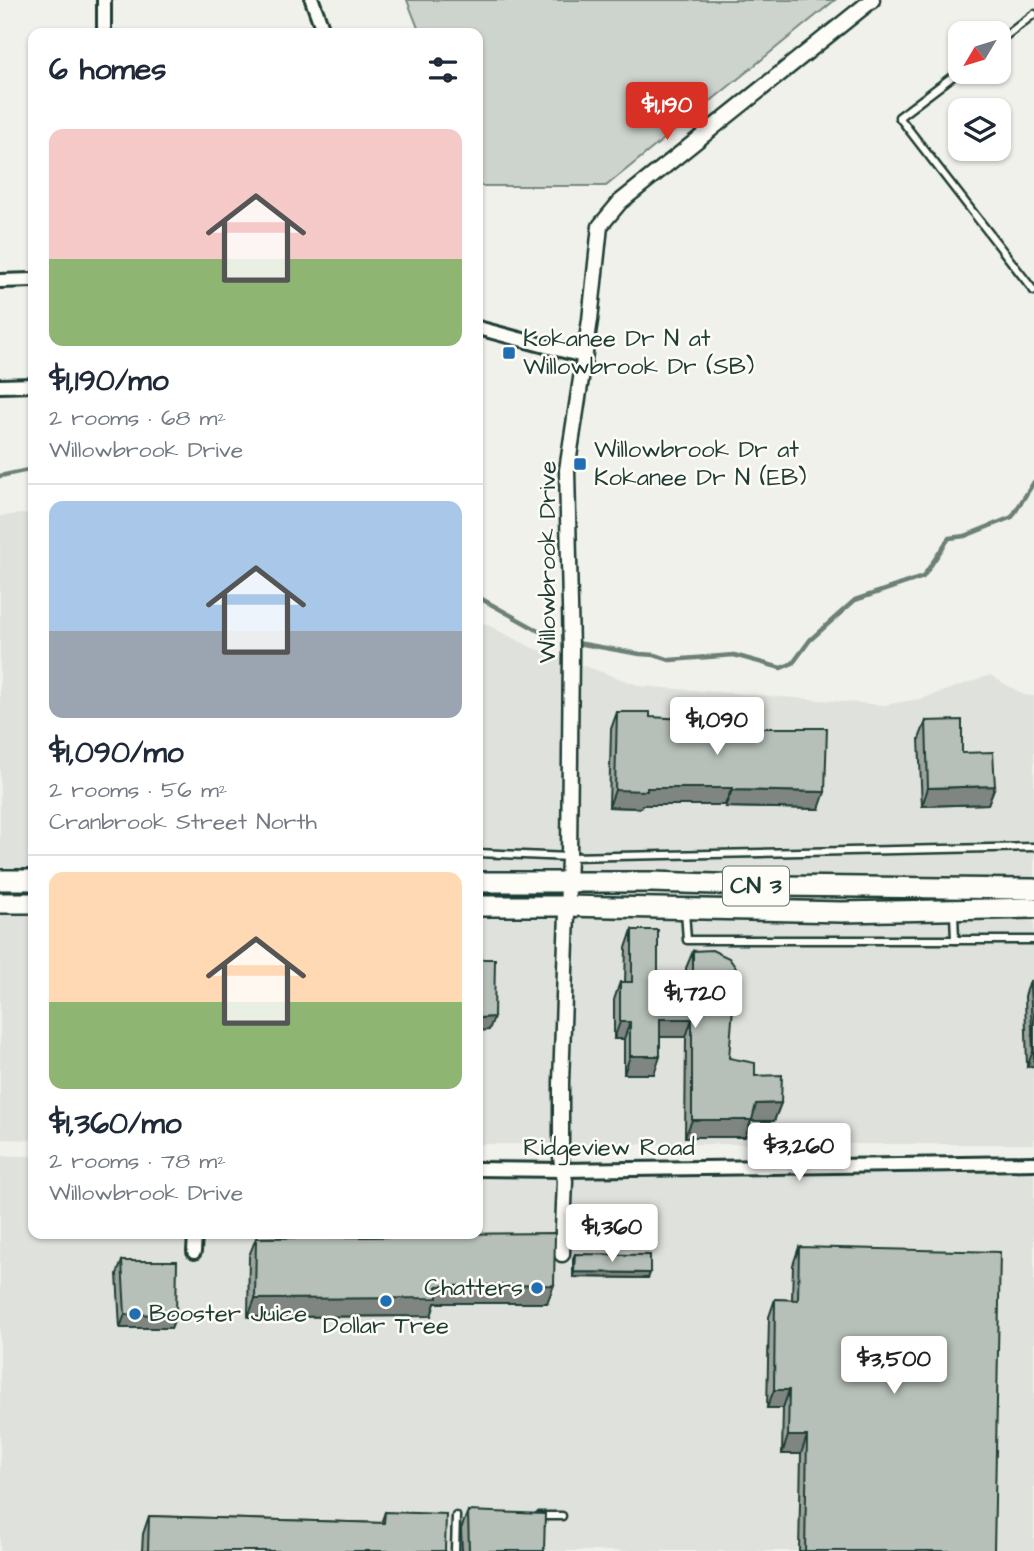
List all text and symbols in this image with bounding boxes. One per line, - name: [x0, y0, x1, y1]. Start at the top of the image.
- north arrow: [948, 21, 1012, 84]
- map controls: [948, 21, 1011, 161]
- text: 6 homes: [49, 49, 166, 91]
- icon: filters: [424, 51, 462, 89]
- pin: $1,190: [610, 82, 724, 142]
- text: $1,190: [642, 89, 692, 121]
- button: layers: [948, 98, 1011, 161]
- icon: home: [193, 175, 319, 301]
- place label: Kokanee Dr N at Willowbrook Dr (SB): [523, 322, 754, 384]
- marker: Kokanee Dr N at Willowbrook Dr (SB): [501, 345, 517, 361]
- text: $1,190/mo: [49, 360, 169, 402]
- text: 2 rooms · 68 m²: [49, 402, 226, 434]
- place label: Willowbrook Dr at Kokanee Dr N (EB): [594, 433, 806, 495]
- text: Willowbrook Drive: [49, 434, 243, 466]
- marker: Willowbrook Dr at Kokanee Dr N (EB): [572, 456, 588, 472]
- street label: Willowbrook Drive: [531, 461, 565, 663]
- icon: home: [193, 547, 319, 673]
- pin: $1,090: [660, 698, 774, 757]
- text: $1,090: [686, 704, 748, 736]
- text: $1,090/mo: [49, 732, 184, 774]
- text: 2 rooms · 56 m²: [49, 774, 227, 806]
- text: Cranbrook Street North: [49, 806, 317, 838]
- road number: CN 3: [723, 866, 789, 906]
- icon: home: [193, 918, 319, 1044]
- pin: $1,720: [638, 970, 752, 1030]
- text: $1,720: [664, 977, 726, 1009]
- text: $1,360/mo: [49, 1103, 182, 1145]
- pin: $3,260: [742, 1124, 856, 1183]
- text: $3,260: [764, 1130, 834, 1162]
- street label: Ridgeview Road: [523, 1131, 695, 1166]
- text: 2 rooms · 78 m²: [49, 1145, 226, 1177]
- text: Willowbrook Drive: [49, 1177, 243, 1209]
- pin: $1,360: [555, 1204, 669, 1264]
- text: $1,360: [582, 1211, 642, 1243]
- place label: Chatters: [424, 1271, 523, 1305]
- marker: Chatters: [529, 1280, 545, 1296]
- marker: Dollar Tree: [378, 1293, 394, 1309]
- place label: Booster Juice: [149, 1297, 307, 1331]
- marker: Booster Juice: [127, 1306, 143, 1322]
- place label: Dollar Tree: [323, 1309, 449, 1343]
- pin: $3,500: [837, 1336, 951, 1396]
- text: $3,500: [857, 1343, 931, 1375]

